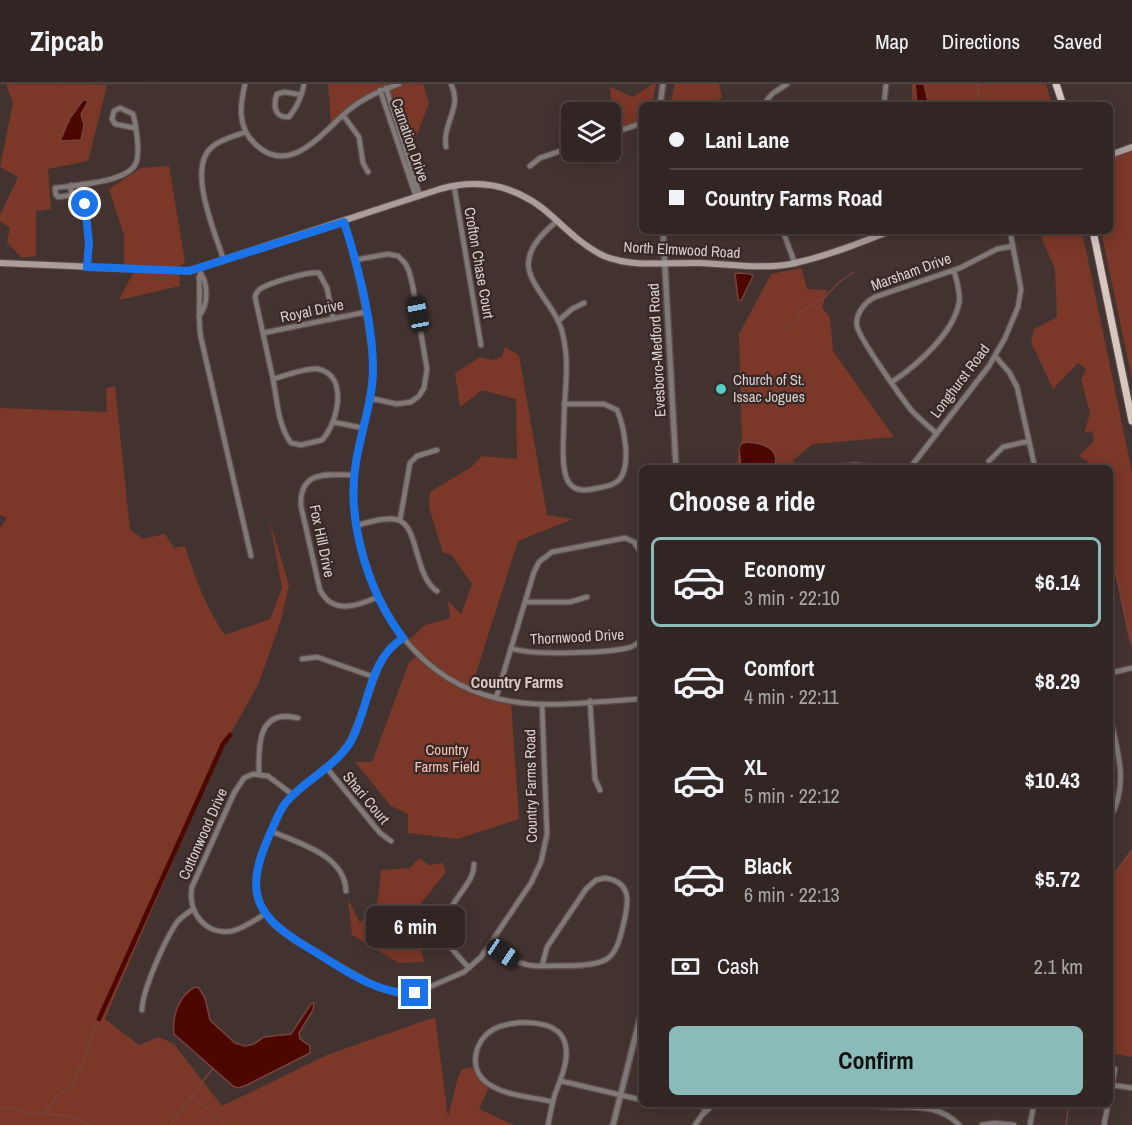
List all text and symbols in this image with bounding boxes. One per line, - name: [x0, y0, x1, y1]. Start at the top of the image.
- text: Zipcab: [30, 22, 104, 60]
- text: Map: [875, 27, 909, 56]
- text: Directions: [942, 27, 1020, 56]
- text: Saved: [1053, 27, 1102, 56]
- street label: Carnation Drive: [386, 95, 435, 184]
- map controls: [561, 102, 621, 162]
- button: layers: [561, 102, 621, 162]
- text: Lani Lane: [705, 125, 789, 155]
- text: Country Farms Road: [705, 183, 883, 213]
- route start: [71, 190, 98, 217]
- street label: Crofton Chase Court: [459, 206, 500, 321]
- street label: North Elmwood Road: [623, 236, 741, 263]
- street label: Marsham Drive: [868, 247, 954, 296]
- street label: Evesboro-Medford Road: [643, 283, 670, 417]
- street label: Royal Drive: [278, 294, 346, 327]
- car: [406, 295, 430, 333]
- street label: Longhurst Road: [925, 339, 994, 422]
- place label: Church of St. Issac Jogues: [733, 369, 805, 407]
- marker: Church of St. Issac Jogues: [714, 382, 728, 396]
- text: Choose a ride: [669, 483, 815, 519]
- street label: Fox Hill Drive: [305, 503, 340, 579]
- text: Economy: [744, 554, 825, 584]
- icon: car: [672, 555, 726, 609]
- text: $6.14: [1035, 567, 1080, 597]
- text: 3 min · 22:10: [744, 584, 840, 611]
- street label: Thornwood Drive: [529, 624, 625, 649]
- text: Comfort: [744, 653, 814, 683]
- icon: car: [672, 654, 726, 708]
- text: $8.29: [1035, 666, 1080, 696]
- district label: Country Farms: [471, 671, 563, 693]
- text: 4 min · 22:11: [744, 683, 839, 710]
- street label: Country Farms Road: [519, 729, 542, 843]
- park label: Country Farms Field: [414, 739, 480, 777]
- text: XL: [744, 752, 767, 782]
- icon: car: [672, 753, 726, 807]
- text: $10.43: [1025, 765, 1080, 795]
- street label: Shari Court: [338, 767, 395, 829]
- text: 5 min · 22:12: [744, 782, 840, 809]
- street label: Cottonwood Drive: [173, 784, 232, 883]
- text: Black: [744, 851, 792, 881]
- icon: car: [672, 852, 726, 906]
- text: $5.72: [1035, 864, 1080, 894]
- text: 6 min · 22:13: [744, 881, 840, 908]
- callout: 6 min: [366, 906, 464, 948]
- text: 6 min: [394, 913, 437, 940]
- car: [483, 935, 523, 971]
- icon: cash: [669, 950, 702, 983]
- text: Cash: [717, 951, 759, 981]
- text: 2.1 km: [1034, 953, 1083, 980]
- route end: [401, 979, 428, 1006]
- button: Confirm: [669, 1026, 1083, 1095]

